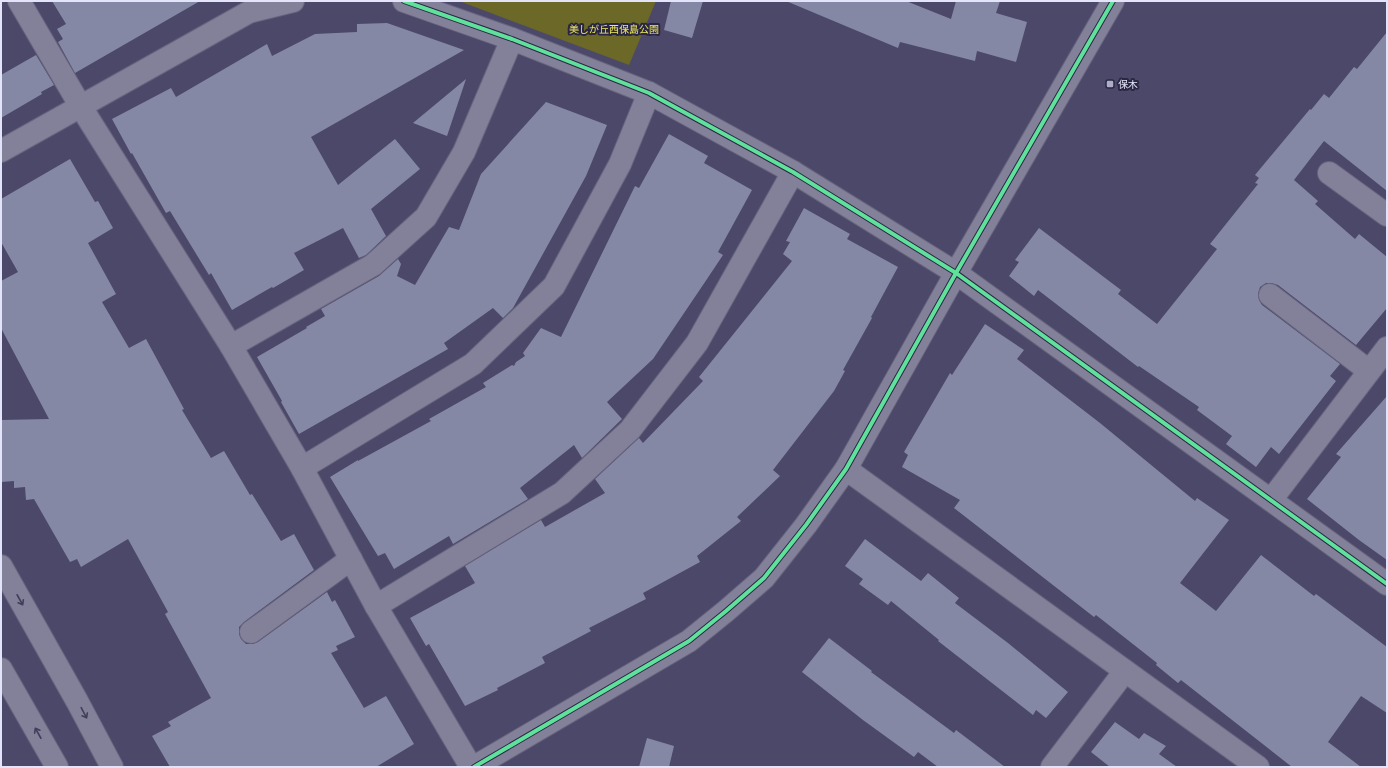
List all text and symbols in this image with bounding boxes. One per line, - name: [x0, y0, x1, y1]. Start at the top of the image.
- park label: 美しが丘西保島公園: [569, 23, 659, 36]
- place label: 保木: [1118, 78, 1138, 91]
- marker: 保木: [1105, 79, 1115, 89]
- one-way arrow: [17, 594, 25, 606]
- one-way arrow: [80, 707, 88, 719]
- one-way arrow: [34, 727, 42, 739]

